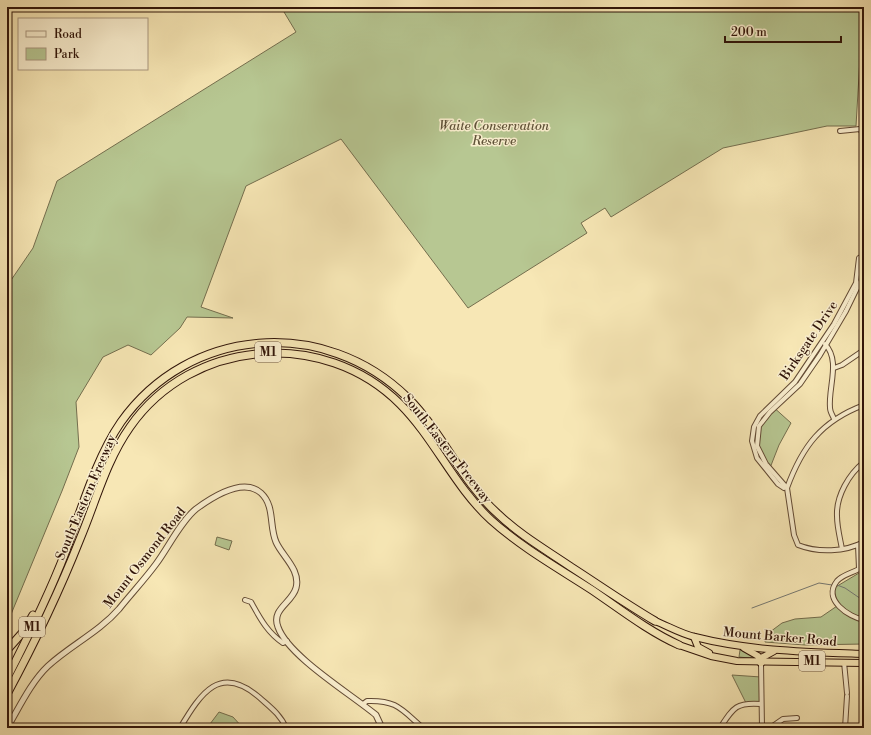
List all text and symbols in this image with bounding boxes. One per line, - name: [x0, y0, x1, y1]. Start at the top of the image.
- legend: [18, 18, 148, 70]
- scale bar: [725, 18, 841, 44]
- text: 200 m: [731, 25, 767, 40]
- text: Road: [54, 27, 82, 42]
- text: Park: [54, 47, 80, 62]
- park label: Waite Conservation Reserve: [439, 118, 550, 149]
- street label: Birksgate Drive: [776, 298, 841, 384]
- road number: M1: [255, 342, 281, 362]
- street label: South Eastern Freeway: [399, 391, 495, 507]
- street label: South Eastern Freeway: [52, 432, 120, 563]
- street label: Mount Osmond Road: [100, 503, 190, 611]
- road number: M1: [19, 617, 45, 637]
- street label: Mount Barker Road: [722, 624, 838, 650]
- road number: M1: [799, 651, 825, 671]

